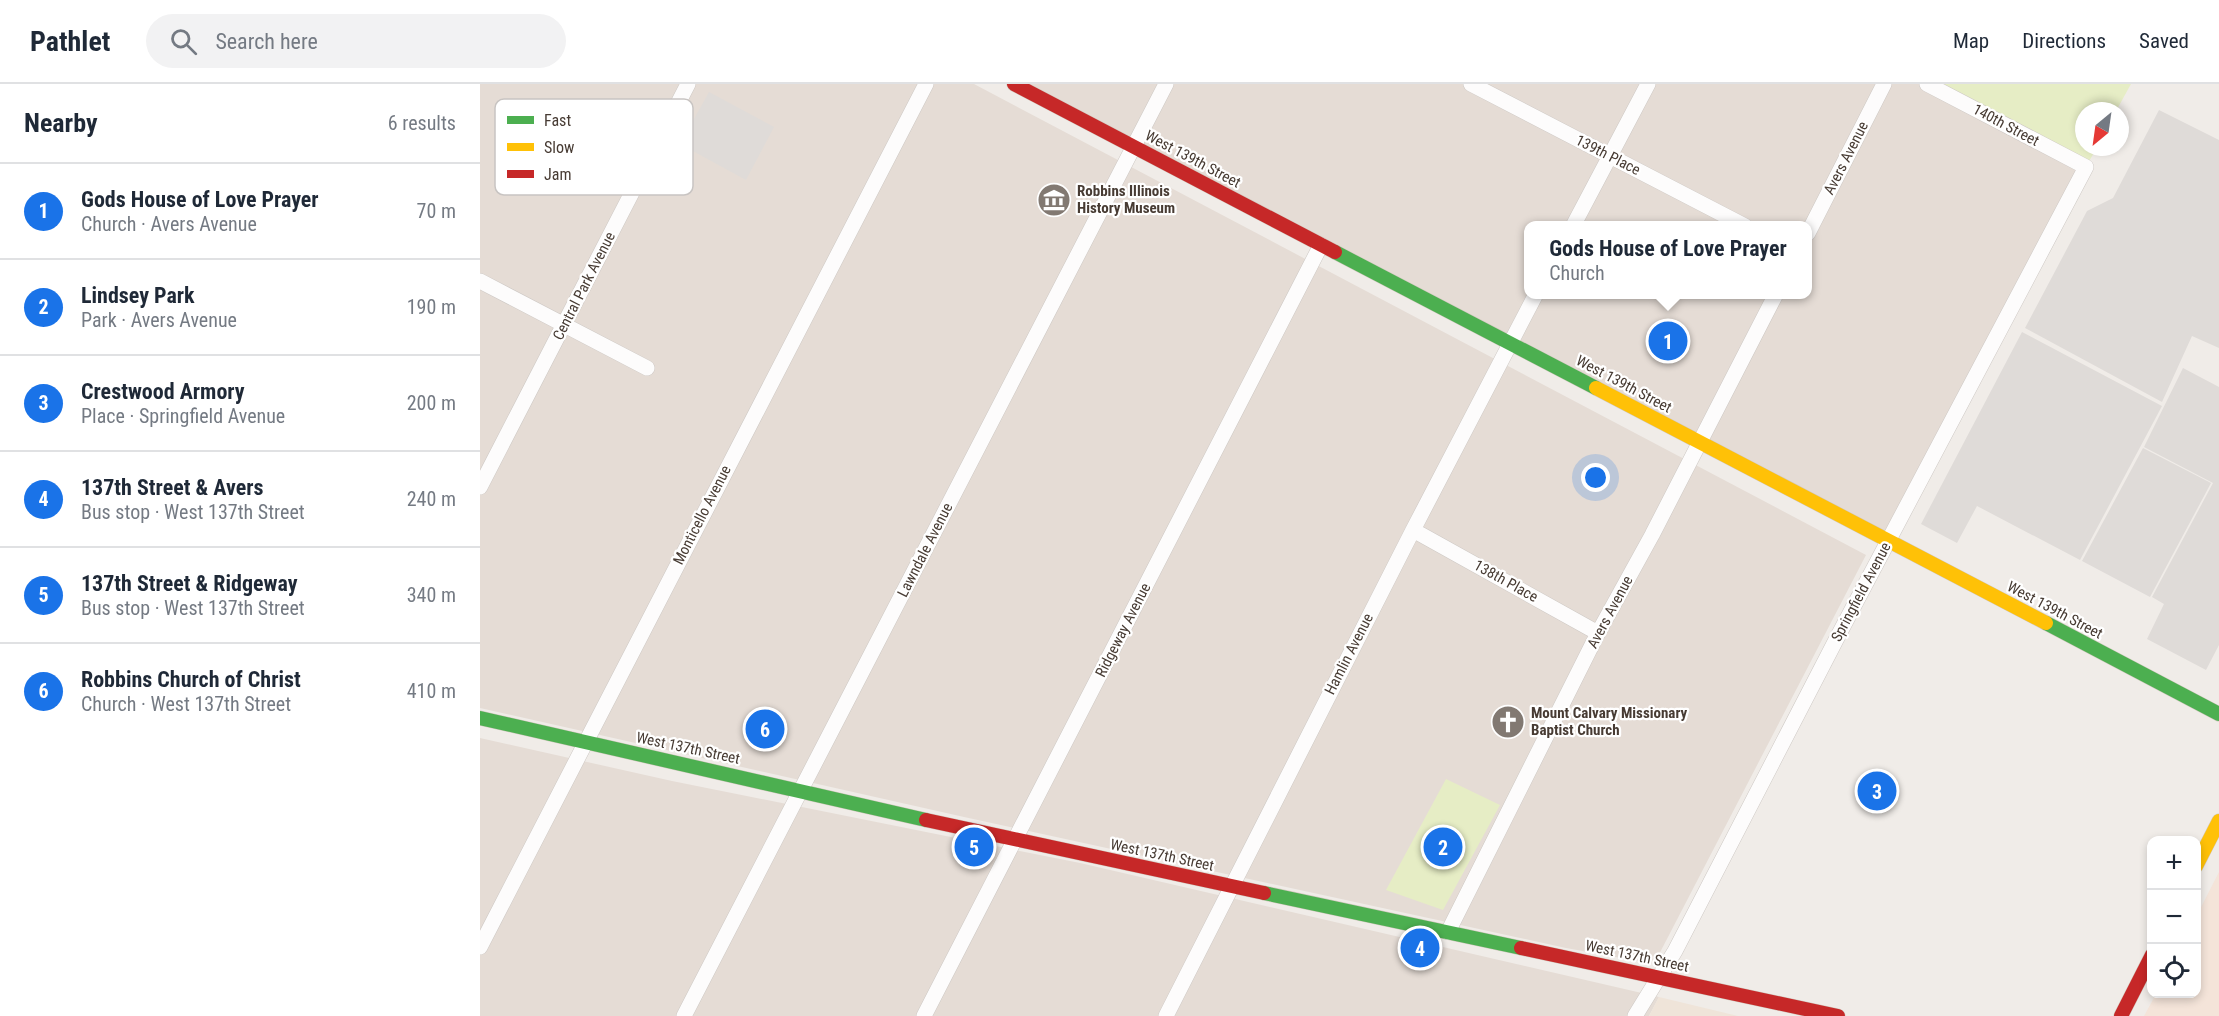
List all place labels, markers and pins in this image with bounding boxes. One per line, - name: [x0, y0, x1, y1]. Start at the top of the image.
- museum icon: Robbins Illinois History Museum: [1036, 182, 1072, 218]
- place label: Robbins Illinois History Museum: [1077, 182, 1175, 217]
- pin: 1: [1648, 318, 1688, 364]
- church icon: Mount Calvary Missionary Baptist Church: [1490, 704, 1526, 740]
- place label: Mount Calvary Missionary Baptist Church: [1531, 704, 1688, 739]
- pin: 6: [746, 706, 784, 752]
- pin: 3: [1858, 768, 1896, 814]
- pin: 5: [954, 824, 994, 870]
- pin: 2: [1424, 824, 1462, 870]
- pin: 4: [1400, 926, 1440, 970]

